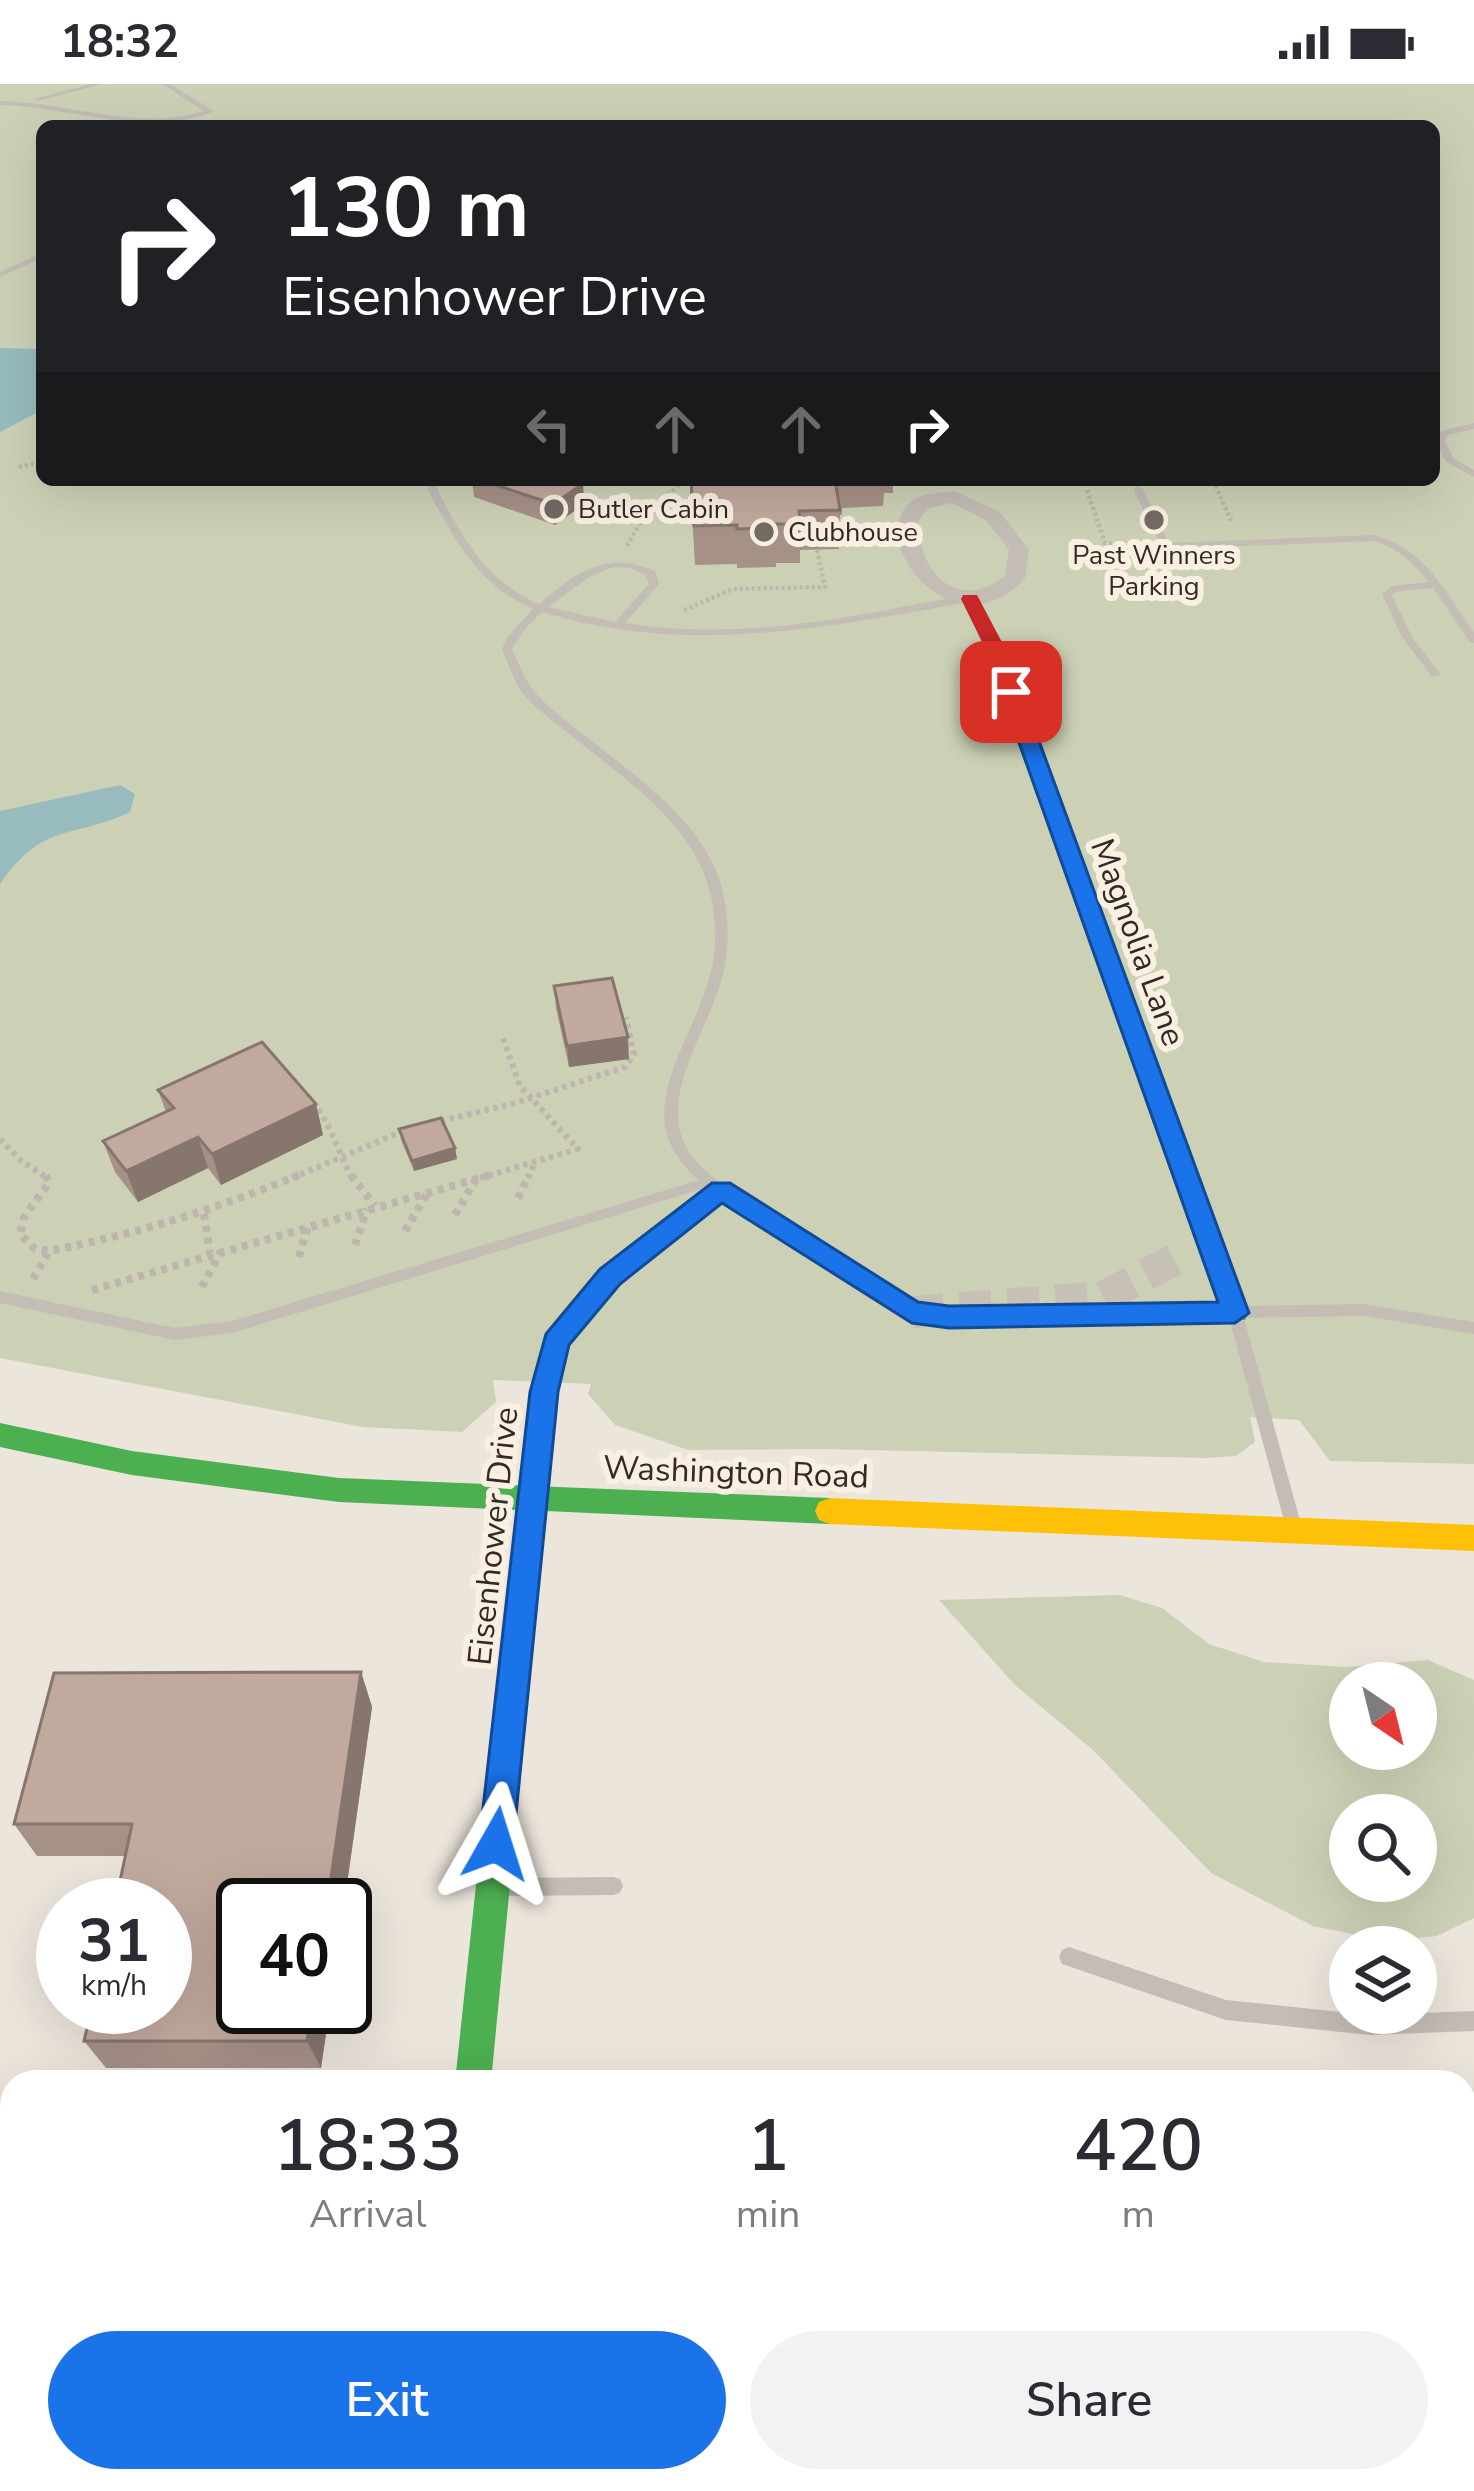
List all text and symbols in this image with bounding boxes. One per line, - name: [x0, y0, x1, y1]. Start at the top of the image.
- text: 18:32: [60, 12, 179, 73]
- text: 130 m: [282, 151, 530, 266]
- icon: right: [84, 168, 240, 324]
- text: Eisenhower Drive: [282, 260, 707, 334]
- icon: left: [516, 396, 582, 462]
- icon: ahead: [642, 396, 708, 462]
- icon: ahead: [768, 396, 834, 462]
- icon: right: [894, 396, 960, 462]
- place label: Butler Cabin: [578, 491, 729, 528]
- marker: Butler Cabin: [541, 496, 567, 522]
- marker: Past Winners Parking: [1141, 507, 1167, 533]
- place label: Clubhouse: [788, 514, 918, 551]
- marker: Clubhouse: [751, 519, 777, 545]
- place label: Past Winners Parking: [1072, 537, 1236, 605]
- pin: [960, 641, 1062, 743]
- icon: arrive: [978, 659, 1044, 725]
- street label: Magnolia Lane: [1079, 833, 1196, 1052]
- street label: Eisenhower Drive: [458, 1405, 529, 1668]
- street label: Washington Road: [602, 1445, 870, 1500]
- north arrow: [1329, 1662, 1437, 1770]
- map controls: [1329, 1662, 1437, 2034]
- position arrow: [433, 1781, 559, 1907]
- button: search: [1329, 1794, 1437, 1902]
- speed limit sign: 40: [216, 1878, 372, 2034]
- text: 31: [78, 1900, 150, 1982]
- button: layers: [1329, 1926, 1437, 2034]
- text: km/h: [81, 1965, 147, 2006]
- text: 18:33: [273, 2097, 463, 2195]
- text: 1: [747, 2097, 790, 2195]
- text: 420: [1073, 2097, 1203, 2195]
- text: Arrival: [309, 2188, 427, 2241]
- text: min: [736, 2188, 800, 2241]
- text: m: [1121, 2188, 1155, 2241]
- button: Exit: [48, 2331, 726, 2469]
- button: Share: [750, 2331, 1428, 2469]

